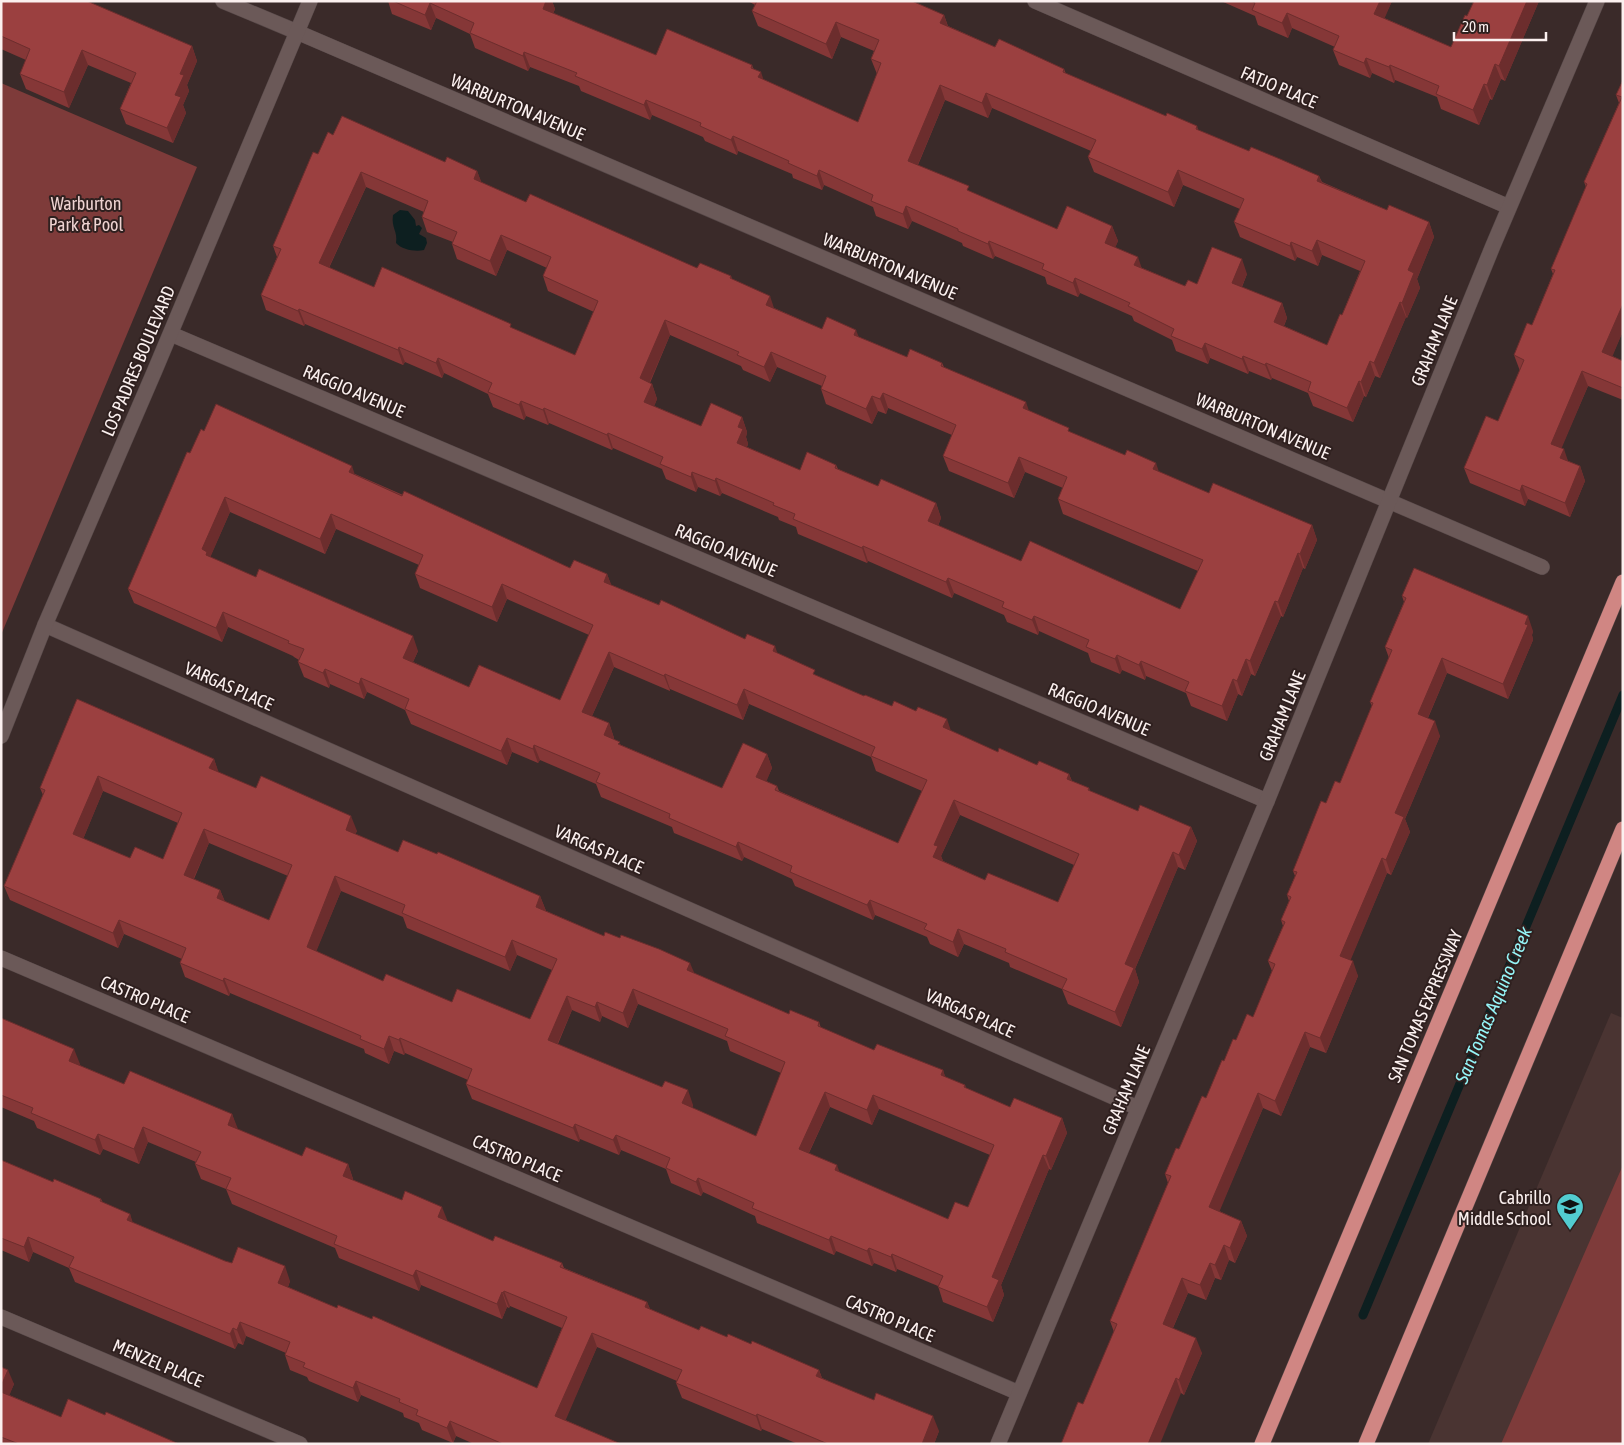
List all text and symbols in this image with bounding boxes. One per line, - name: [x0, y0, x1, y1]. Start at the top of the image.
- scale bar: [1454, 10, 1546, 42]
- text: 20 m: [1462, 18, 1489, 35]
- street label: FATJO PLACE: [1238, 62, 1321, 113]
- street label: WARBURTON AVENUE: [448, 69, 589, 145]
- park label: Warburton Park & Pool: [49, 193, 124, 235]
- street label: WARBURTON AVENUE: [820, 228, 961, 304]
- street label: LOS PADRES BOULEVARD: [97, 283, 179, 439]
- street label: GRAHAM LANE: [1406, 293, 1462, 389]
- street label: RAGGIO AVENUE: [300, 360, 408, 422]
- street label: WARBURTON AVENUE: [1193, 388, 1334, 464]
- street label: RAGGIO AVENUE: [672, 519, 780, 581]
- street label: VARGAS PLACE: [181, 657, 277, 715]
- street label: GRAHAM LANE: [1254, 668, 1310, 764]
- street label: RAGGIO AVENUE: [1045, 678, 1153, 740]
- street label: VARGAS PLACE: [551, 820, 647, 878]
- water label: San Tomas Aquino Creek: [1450, 923, 1536, 1088]
- street label: SAN TOMAS EXPRESSWAY: [1383, 927, 1467, 1085]
- street label: CASTRO PLACE: [97, 971, 193, 1027]
- street label: VARGAS PLACE: [922, 984, 1018, 1042]
- street label: GRAHAM LANE: [1098, 1042, 1154, 1138]
- street label: CASTRO PLACE: [469, 1130, 565, 1186]
- place label: Cabrillo Middle School: [1458, 1187, 1551, 1229]
- school or university icon: Cabrillo Middle School: [1555, 1192, 1585, 1231]
- street label: CASTRO PLACE: [842, 1290, 938, 1346]
- street label: MENZEL PLACE: [110, 1335, 207, 1392]

